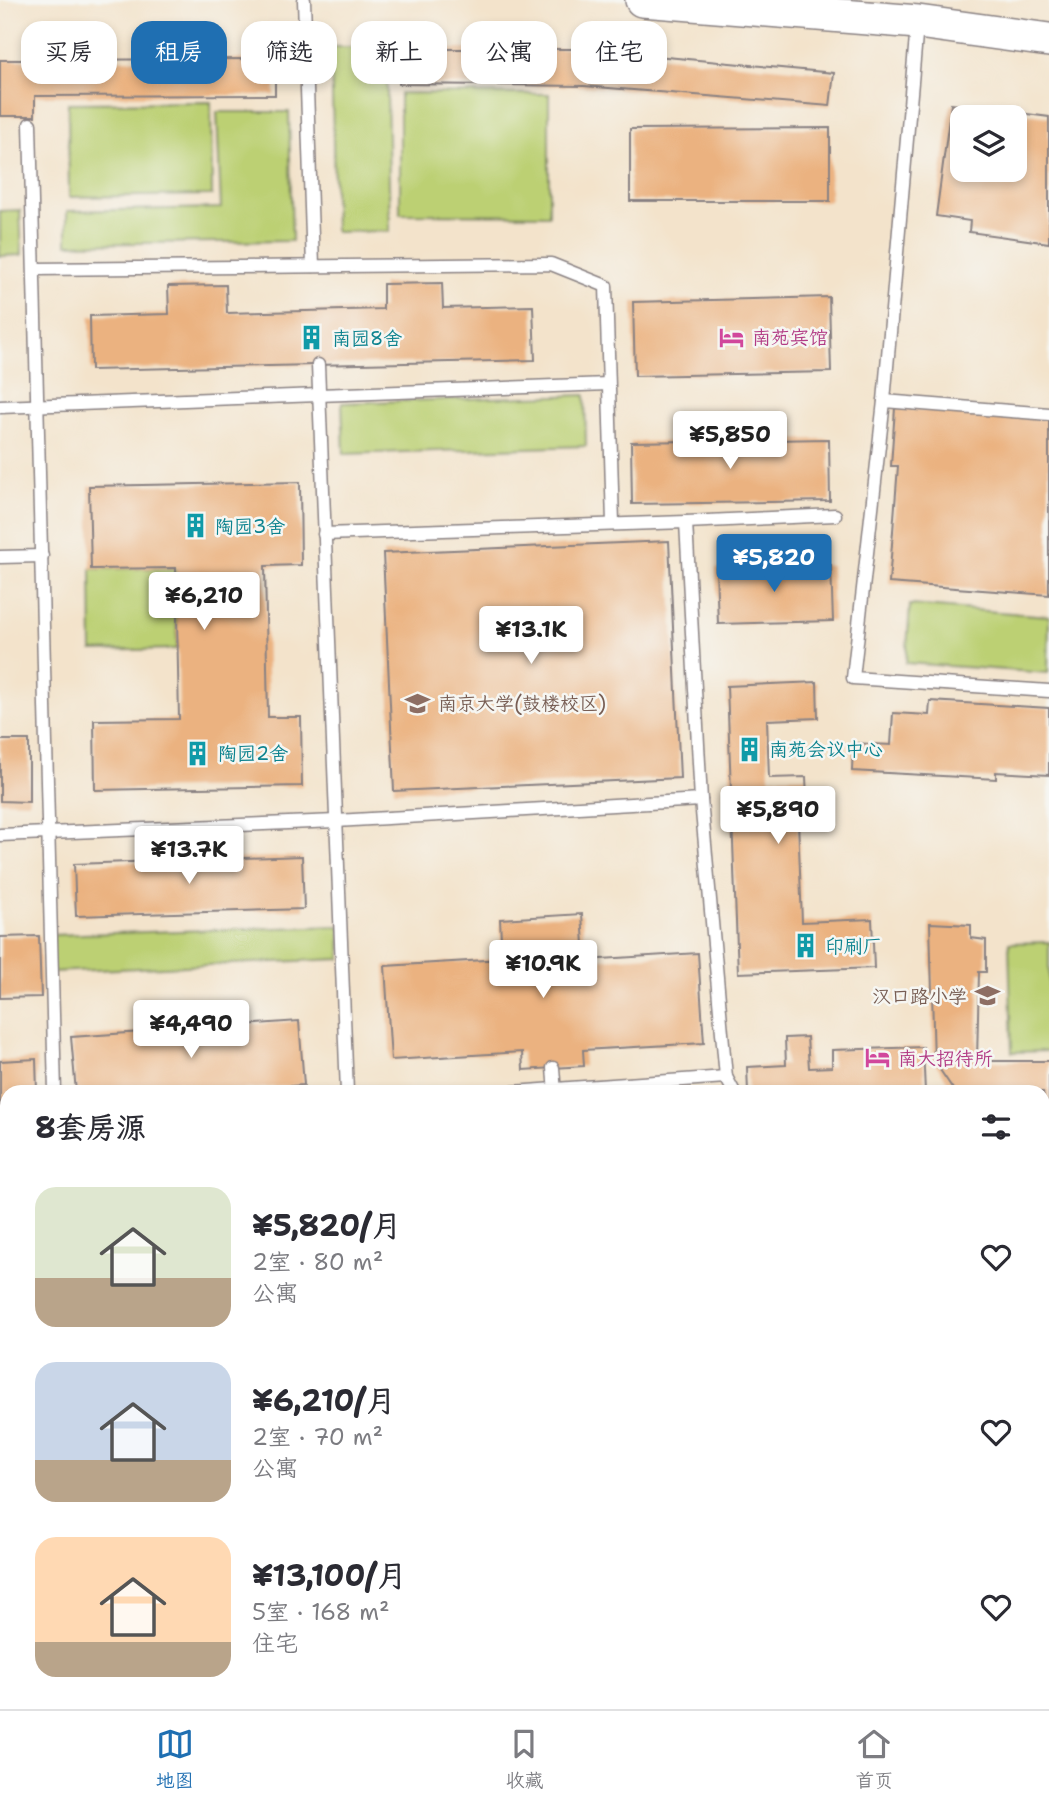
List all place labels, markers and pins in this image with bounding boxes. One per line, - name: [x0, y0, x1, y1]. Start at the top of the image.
- hotel icon: 南苑宾馆: [718, 323, 746, 351]
- building icon: 南园8舍: [298, 324, 326, 352]
- place label: 南苑宾馆: [752, 325, 828, 350]
- place label: 南园8舍: [332, 326, 402, 351]
- pin: ¥5,850: [673, 412, 787, 471]
- building icon: 陶园3舍: [181, 512, 209, 540]
- place label: 陶园3舍: [215, 514, 285, 539]
- pin: ¥5,820: [717, 534, 831, 594]
- pin: ¥6,210: [147, 572, 261, 632]
- pin: ¥13.1K: [474, 606, 588, 666]
- school or university icon: 南京大学(鼓楼校区): [404, 689, 432, 717]
- place label: 南京大学(鼓楼校区): [438, 691, 606, 716]
- building icon: 南苑会议中心: [735, 735, 763, 763]
- place label: 南苑会议中心: [769, 737, 883, 762]
- building icon: 陶园2舍: [184, 739, 212, 767]
- place label: 陶园2舍: [218, 741, 288, 766]
- pin: ¥5,890: [721, 786, 835, 846]
- pin: ¥13.7K: [132, 826, 246, 886]
- building icon: 印刷厂: [791, 932, 819, 960]
- place label: 印刷厂: [825, 934, 882, 959]
- pin: ¥10.9K: [486, 940, 600, 1000]
- school or university icon: 汉口路小学: [973, 982, 1001, 1010]
- place label: 汉口路小学: [872, 984, 967, 1009]
- pin: ¥4,490: [134, 1000, 248, 1060]
- hotel icon: 南大招待所: [864, 1044, 892, 1072]
- place label: 南大招待所: [898, 1046, 993, 1071]

